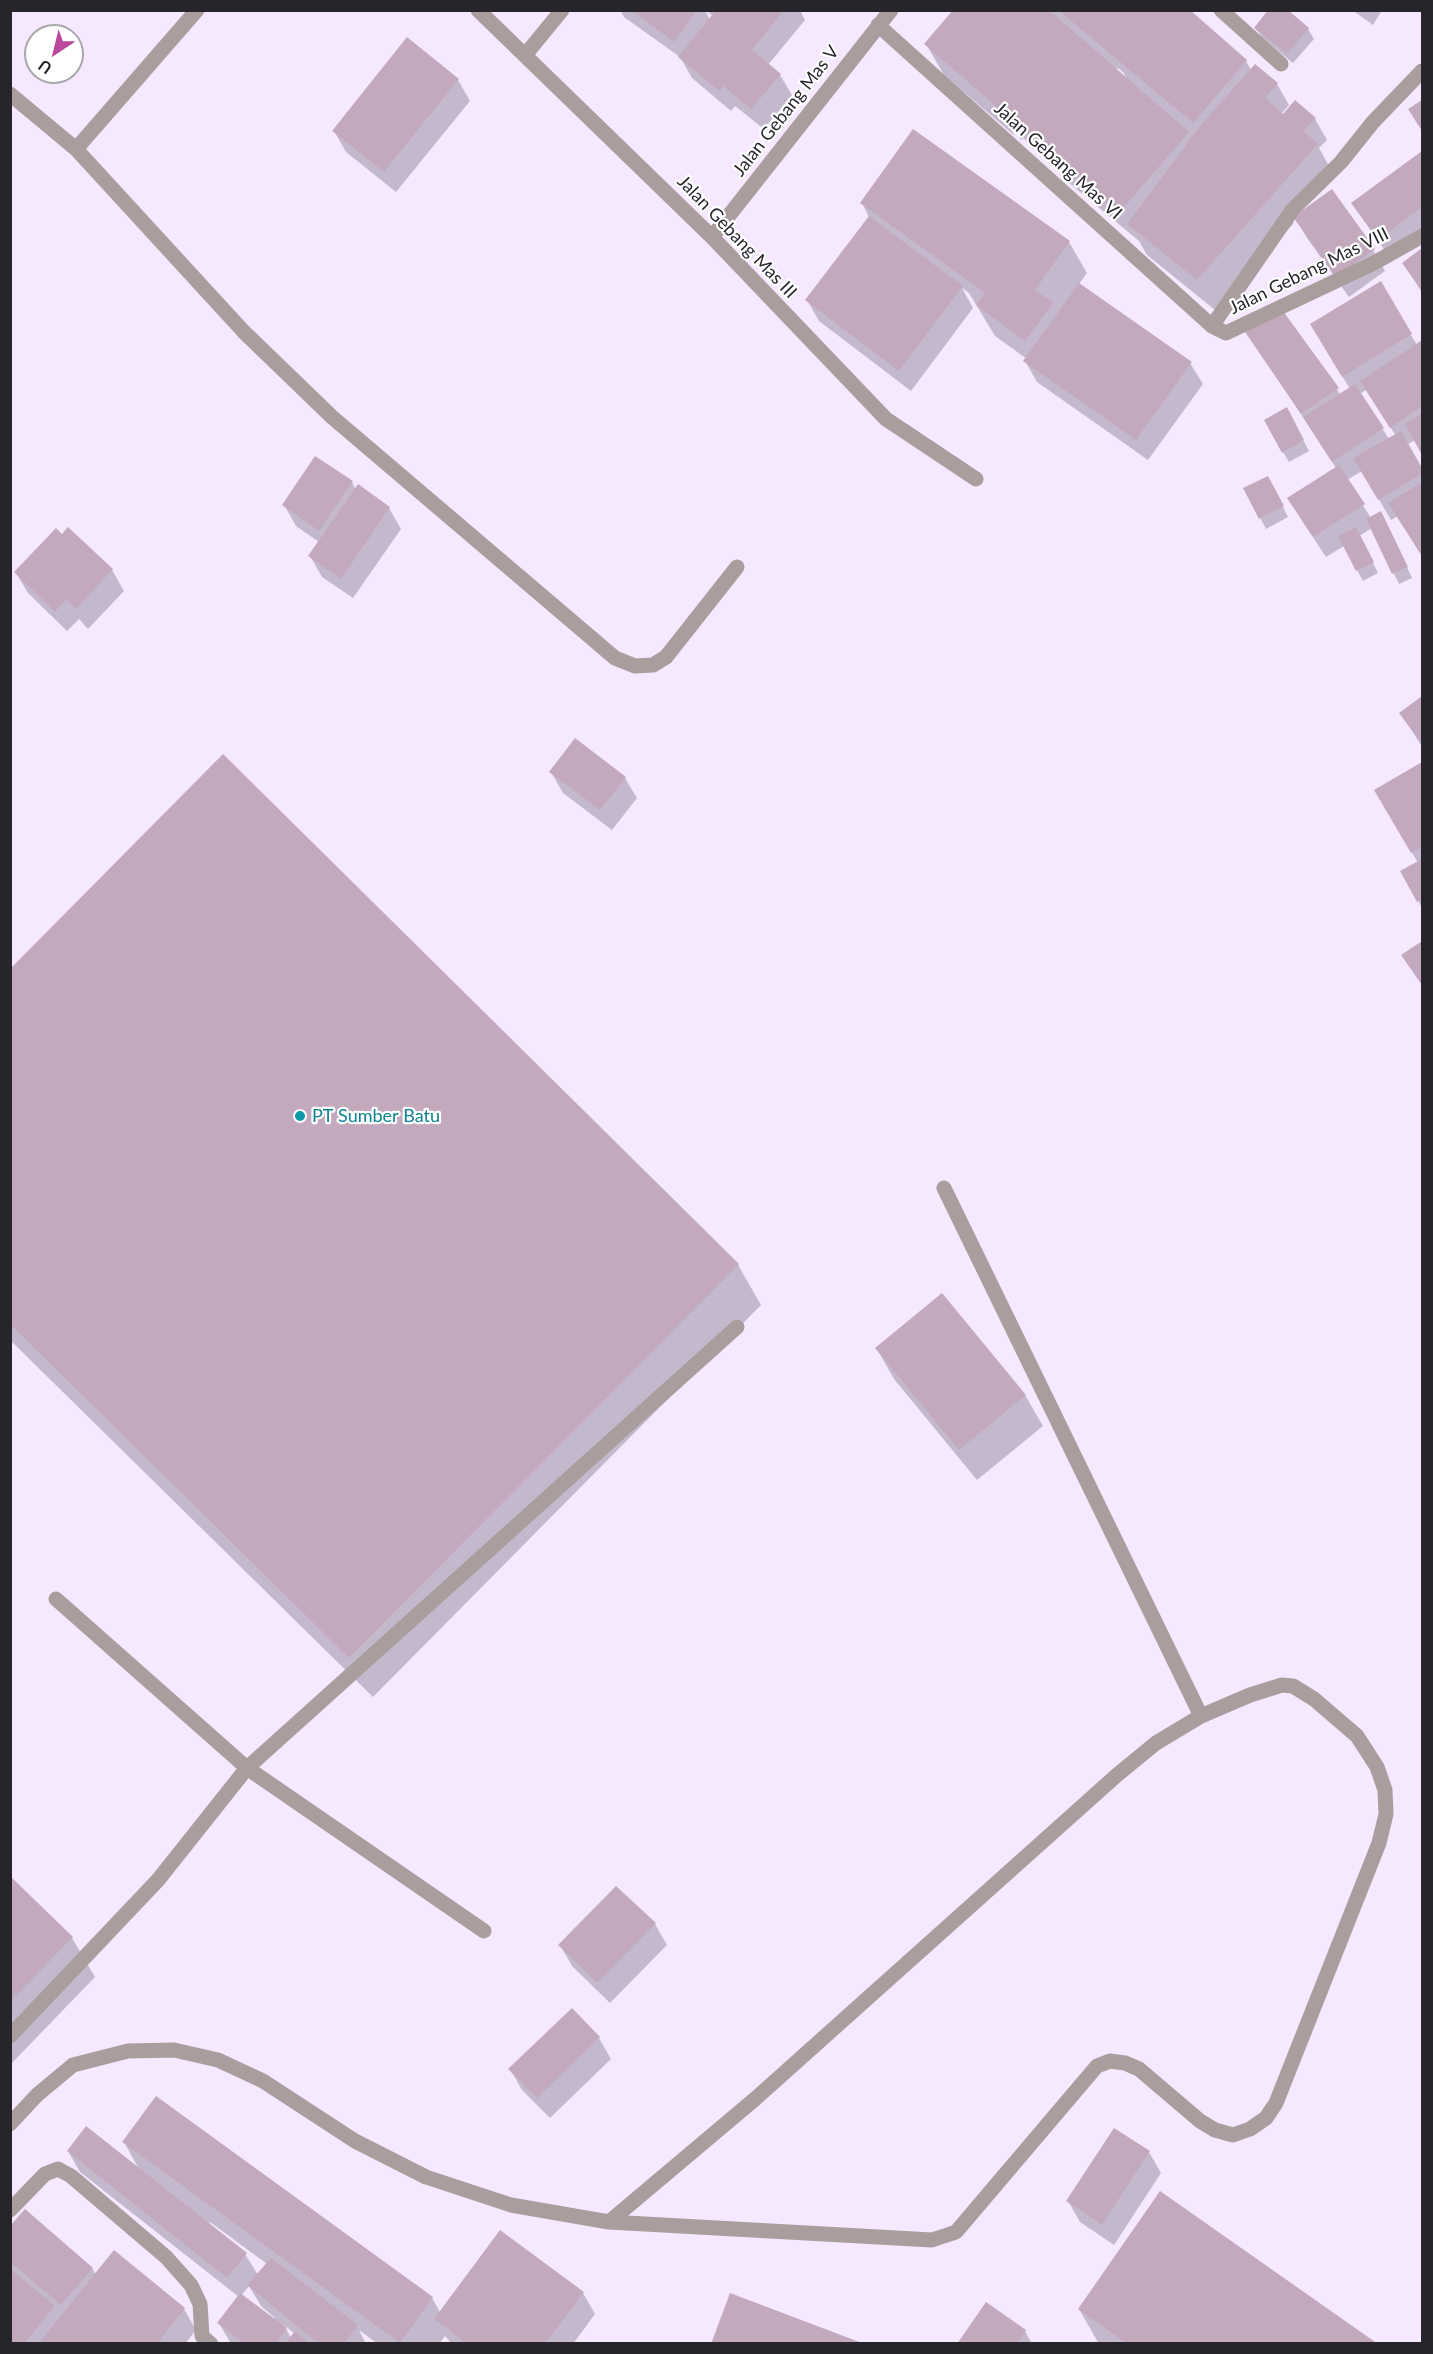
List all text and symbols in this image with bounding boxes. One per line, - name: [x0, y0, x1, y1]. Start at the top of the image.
- north arrow: [24, 24, 84, 84]
- street label: Jalan Gebang Mas V: [728, 41, 844, 181]
- text: U: [34, 56, 55, 79]
- street label: Jalan Gebang Mas VI: [990, 98, 1126, 224]
- street label: Jalan Gebang Mas III: [673, 171, 801, 303]
- street label: Jalan Gebang Mas VIII: [1226, 223, 1392, 319]
- place label: PT Sumber Batu: [312, 1105, 440, 1127]
- marker: PT Sumber Batu: [293, 1109, 307, 1123]

